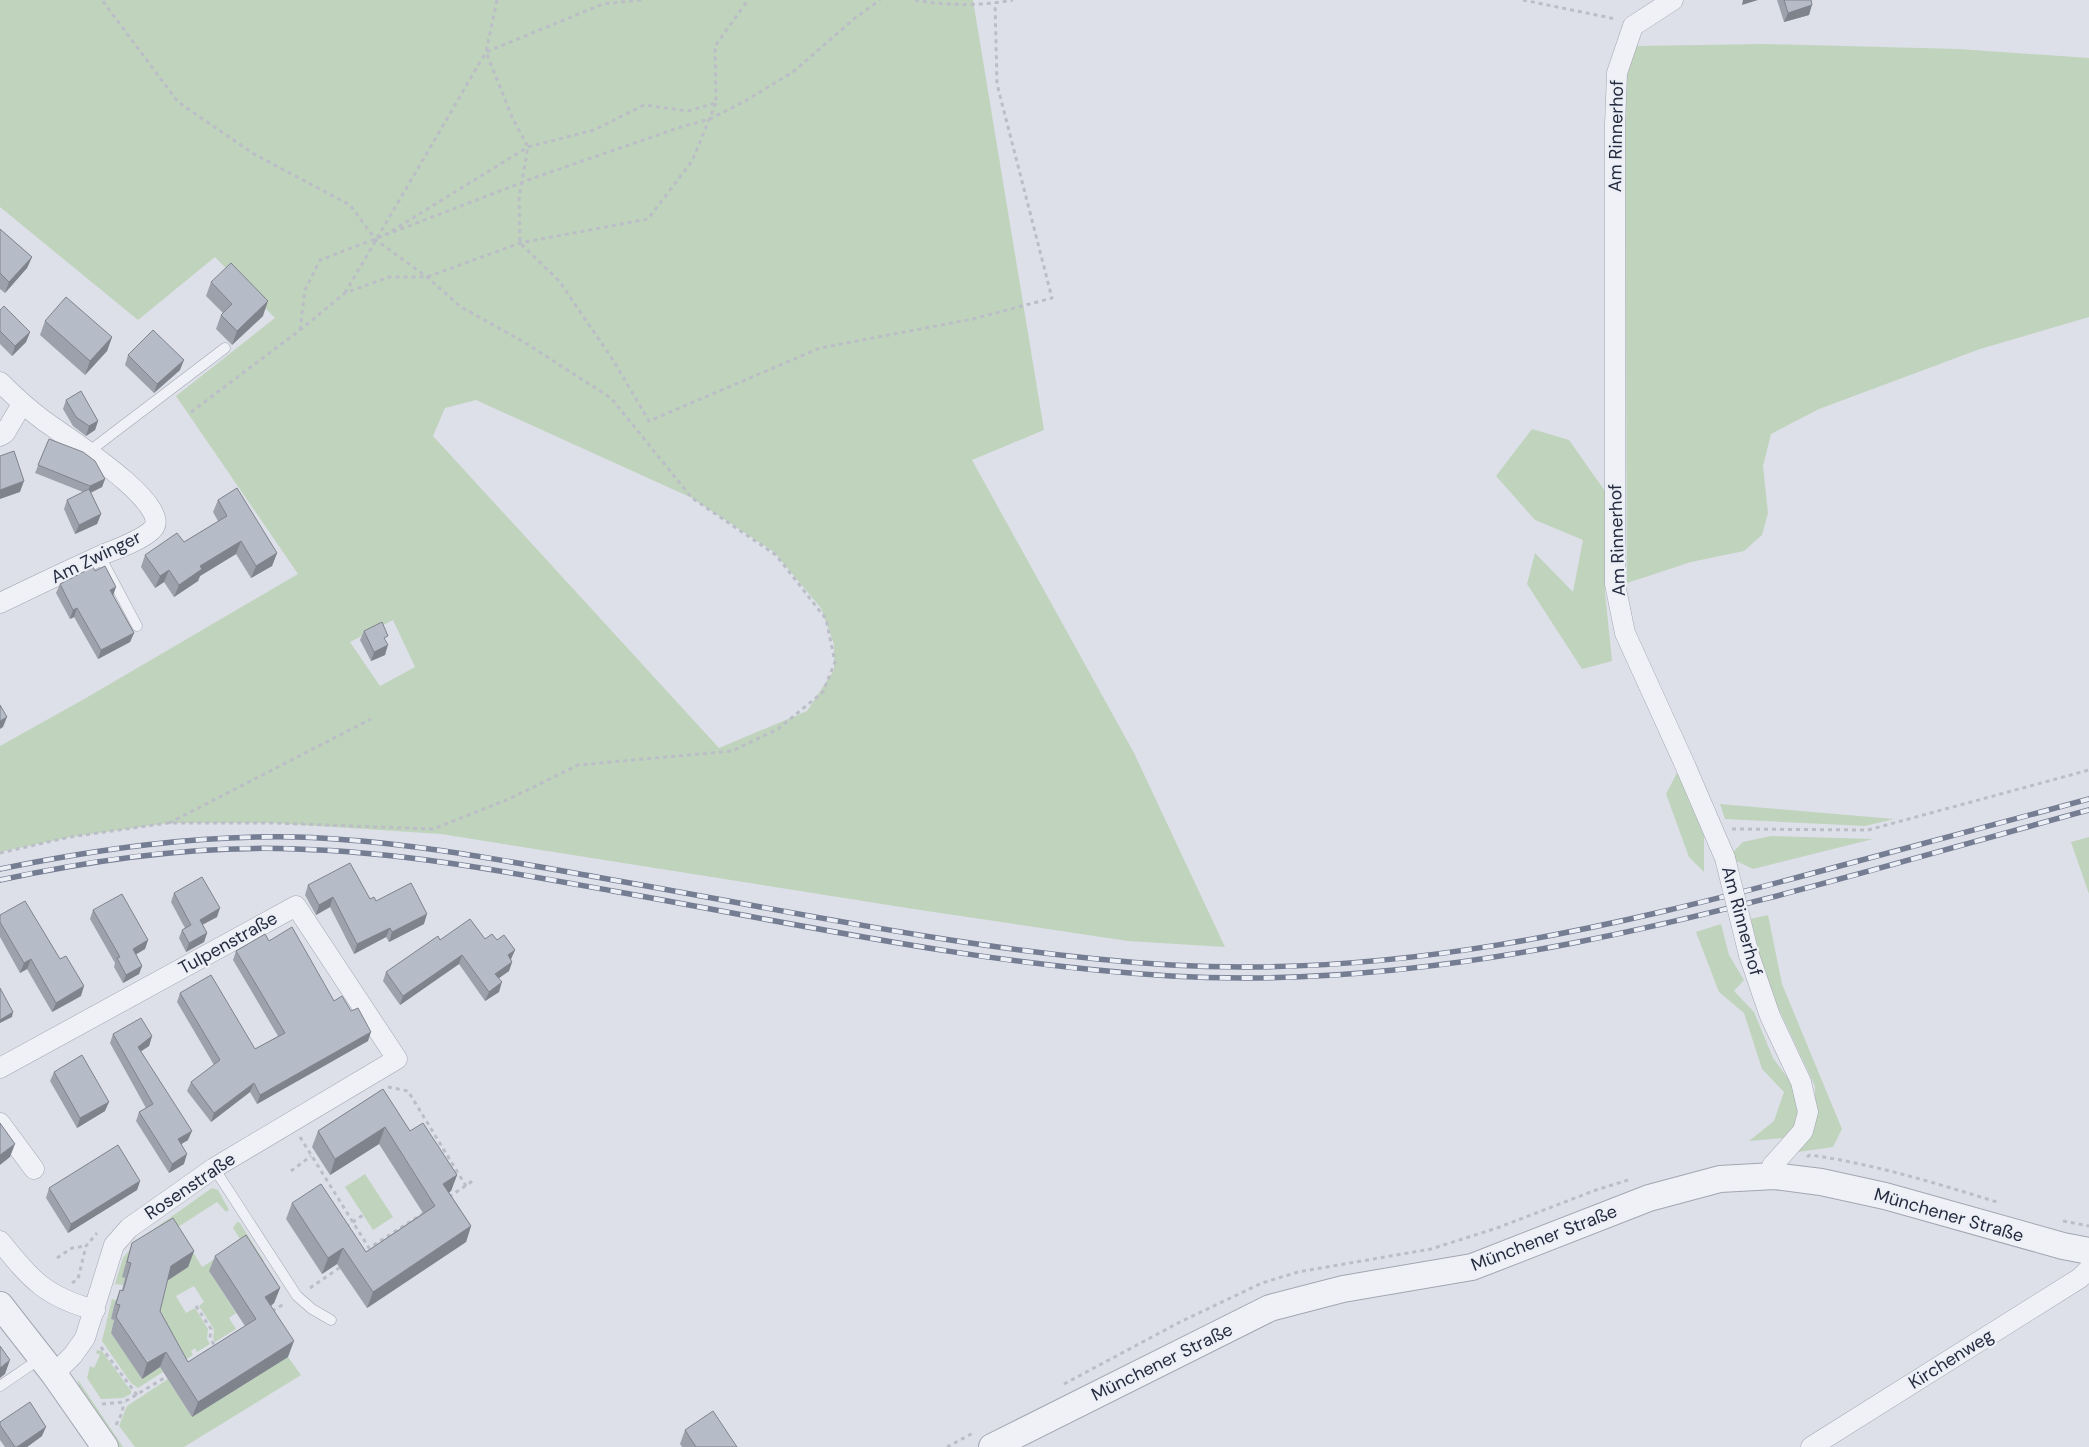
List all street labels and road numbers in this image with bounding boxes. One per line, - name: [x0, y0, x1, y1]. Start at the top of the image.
- street label: Am Rinnerhof: [1603, 80, 1629, 192]
- street label: Am Rinnerhof: [1603, 483, 1631, 597]
- street label: Am Zwinger: [47, 525, 145, 589]
- street label: Am Rinnerhof: [1716, 864, 1768, 978]
- street label: Tulpenstraße: [174, 906, 282, 980]
- street label: Rosenstraße: [140, 1147, 240, 1225]
- street label: Münchener Straße: [1871, 1182, 2027, 1248]
- street label: Münchener Straße: [1468, 1199, 1620, 1277]
- street label: Münchener Straße: [1087, 1317, 1237, 1407]
- street label: Kirchenweg: [1904, 1323, 1998, 1395]

